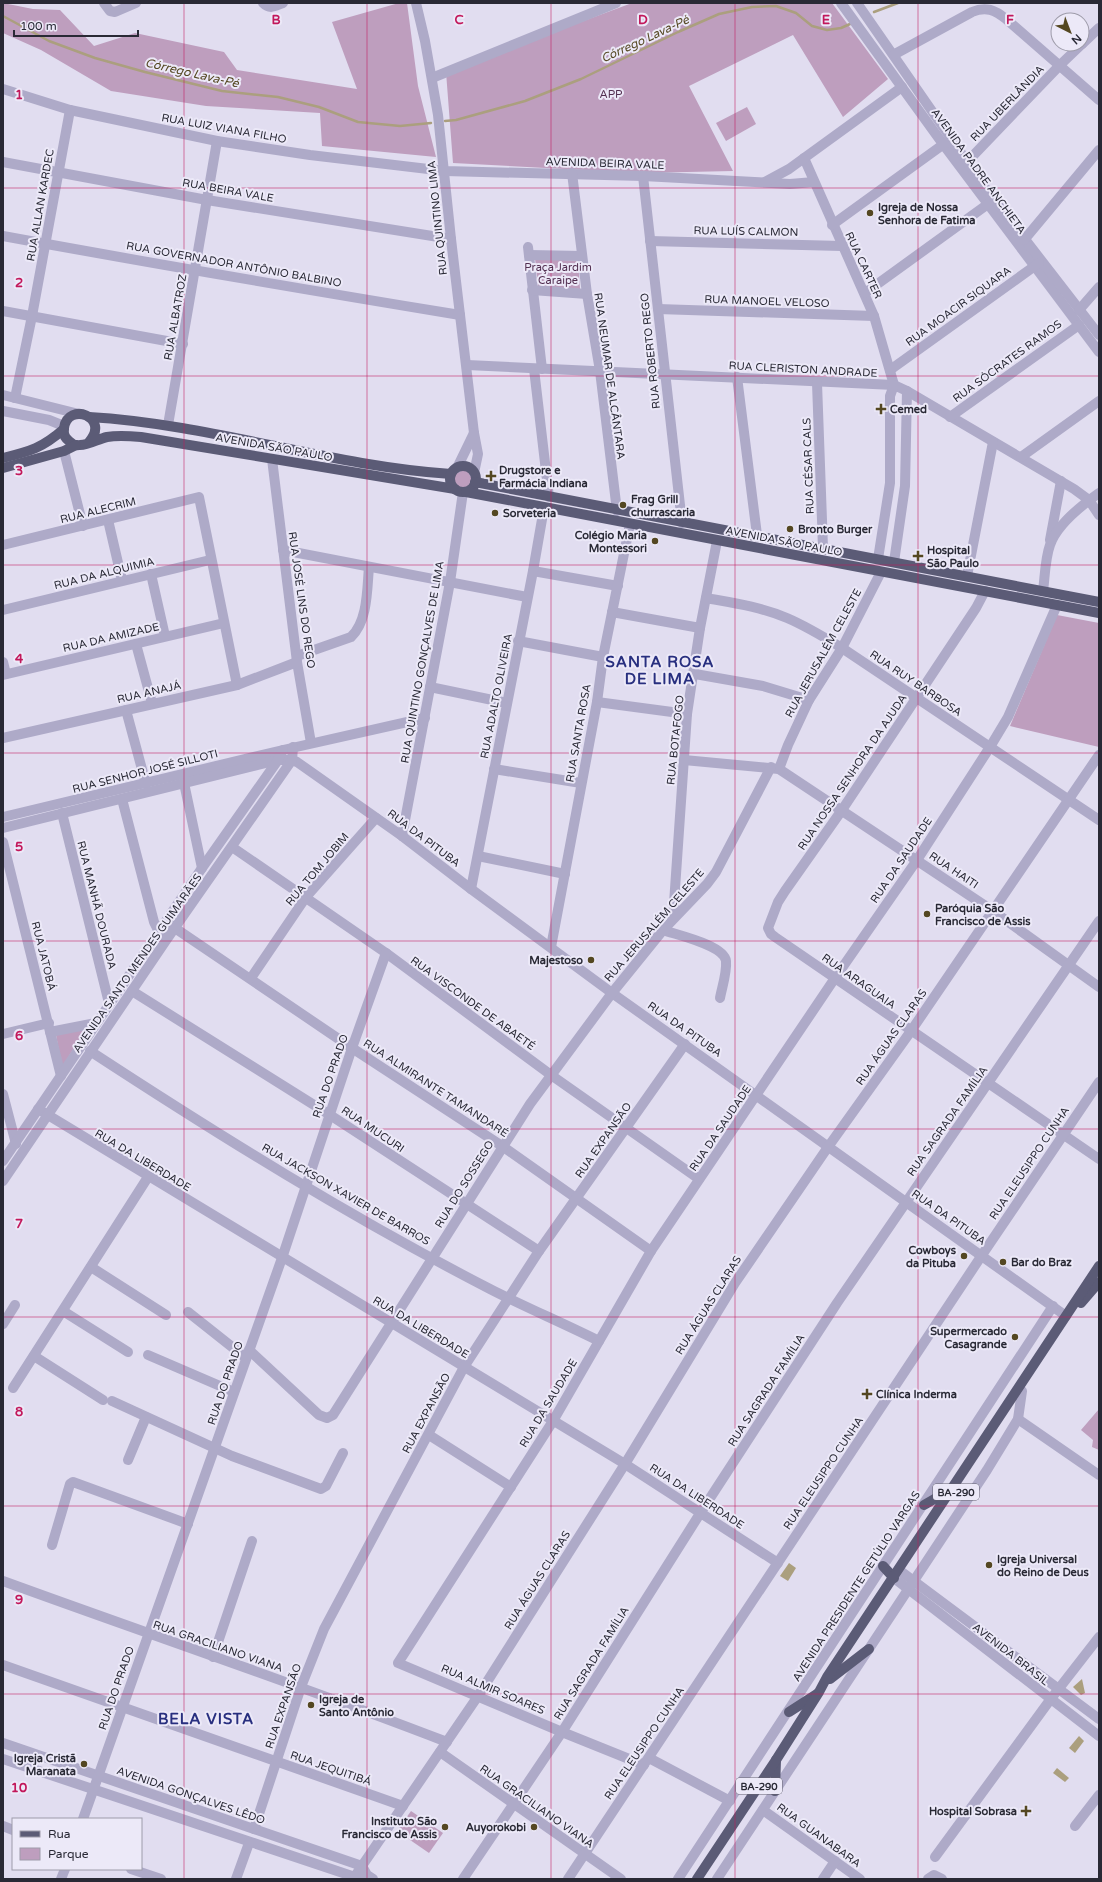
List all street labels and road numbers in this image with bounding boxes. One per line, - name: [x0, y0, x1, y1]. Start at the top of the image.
- street label: RUA UBERLÂNDIA: [968, 63, 1047, 144]
- street label: AVENIDA PADRE ANCHIETA: [929, 106, 1029, 237]
- street label: RUA LUIZ VIANA FILHO: [160, 111, 288, 146]
- street label: RUA ALLAN KARDEC: [24, 148, 57, 262]
- street label: AVENIDA BEIRA VALE: [545, 155, 665, 172]
- street label: RUA QUINTINO LIMA: [425, 160, 450, 276]
- street label: RUA BEIRA VALE: [181, 176, 275, 205]
- street label: RUA LUÍS CALMON: [693, 223, 799, 239]
- street label: RUA CARTER: [842, 230, 885, 301]
- street label: RUA GOVERNADOR ANTÔNIO BALBINO: [125, 239, 343, 290]
- street label: RUA MOACIR SIQUARA: [903, 264, 1014, 349]
- street label: RUA ALBATROZ: [162, 273, 189, 361]
- street label: RUA NEUMAR DE ALCÂNTARA: [591, 292, 628, 460]
- street label: RUA ROBERTO REGO: [638, 292, 663, 410]
- street label: RUA MANOEL VELOSO: [704, 293, 830, 310]
- street label: RUA SÓCRATES RAMOS: [950, 317, 1064, 405]
- street label: RUA CLERISTON ANDRADE: [728, 359, 878, 380]
- street label: RUA CÉSAR CALS: [799, 417, 817, 514]
- street label: AVENIDA SÃO PAULO: [214, 431, 334, 464]
- street label: RUA ALECRIM: [59, 495, 137, 526]
- street label: AVENIDA SÃO PAULO: [724, 524, 843, 559]
- street label: RUA JOSÉ LINS DO REGO: [285, 531, 319, 669]
- street label: RUA DA ALQUIMIA: [53, 555, 156, 592]
- street label: RUA QUINTINO GONÇALVES DE LIMA: [398, 560, 447, 764]
- street label: RUA JERUSALÉM CELESTE: [782, 586, 864, 720]
- street label: RUA DA AMIZADE: [62, 620, 161, 655]
- street label: RUA ADALTO OLIVEIRA: [478, 632, 515, 760]
- street label: RUA RUY BARBOSA: [867, 648, 964, 719]
- street label: RUA ANAJÁ: [115, 678, 183, 706]
- street label: RUA SANTA ROSA: [563, 683, 594, 783]
- street label: RUA NOSSA SENHORA DA AJUDA: [795, 692, 910, 853]
- street label: RUA BOTAFOGO: [664, 694, 687, 786]
- street label: RUA SENHOR JOSÉ SILLOTI: [71, 746, 219, 796]
- street label: RUA DA PITUBA: [385, 807, 463, 870]
- street label: RUA DA SAUDADE: [868, 815, 935, 906]
- street label: RUA TOM JOBIM: [283, 830, 352, 908]
- street label: RUA MANHÃ DOURADA: [74, 840, 119, 971]
- street label: RUA HAITI: [927, 849, 981, 892]
- street label: RUA JERUSALÉM CELESTE: [601, 866, 707, 984]
- street label: AVENIDA SANTO MENDES GUIMARÃES: [70, 871, 205, 1055]
- street label: RUA JATOBÁ: [29, 920, 59, 992]
- street label: RUA ARAGUAIA: [819, 951, 898, 1012]
- street label: RUA VISCONDE DE ABAETÉ: [408, 953, 538, 1053]
- street label: RUA ÁGUAS CLARAS: [853, 986, 930, 1088]
- street label: RUA DA PITUBA: [645, 999, 724, 1060]
- street label: RUA DO PRADO: [310, 1033, 351, 1120]
- street label: RUA ALMIRANTE TAMANDARÉ: [361, 1036, 511, 1140]
- street label: RUA SAGRADA FAMÍLIA: [904, 1063, 990, 1179]
- street label: RUA DA SAUDADE: [687, 1083, 754, 1174]
- street label: RUA EXPANSÃO: [573, 1100, 634, 1181]
- street label: RUA MUCURI: [339, 1104, 407, 1155]
- street label: RUA ELEUSIPPO CUNHA: [987, 1104, 1072, 1222]
- street label: RUA DA LIBERDADE: [92, 1127, 193, 1194]
- street label: RUA DO SOSSEGO: [432, 1138, 497, 1230]
- street label: RUA JACKSON XAVIER DE BARROS: [259, 1141, 432, 1248]
- street label: RUA DA PITUBA: [909, 1187, 988, 1248]
- street label: RUA ÁGUAS CLARAS: [672, 1253, 744, 1357]
- street label: RUA DA LIBERDADE: [370, 1294, 471, 1361]
- street label: RUA SAGRADA FAMÍLIA: [724, 1331, 808, 1449]
- street label: RUA DO PRADO: [205, 1340, 246, 1427]
- street label: RUA DA SAUDADE: [517, 1357, 580, 1450]
- street label: RUA EXPANSÃO: [400, 1371, 453, 1456]
- street label: RUA ELEUSIPPO CUNHA: [781, 1414, 866, 1532]
- street label: RUA DA LIBERDADE: [647, 1461, 746, 1532]
- road number: BA-290: [933, 1484, 979, 1500]
- street label: AVENIDA PRESIDENTE GETÚLIO VARGAS: [789, 1488, 923, 1684]
- street label: RUA ÁGUAS CLARAS: [501, 1528, 573, 1632]
- street label: RUA SAGRADA FAMÍLIA: [550, 1604, 632, 1722]
- street label: RUA GRACILIANO VIANA: [151, 1618, 284, 1675]
- street label: AVENIDA BRASIL: [970, 1621, 1052, 1689]
- street label: RUA DO PRADO: [96, 1645, 137, 1732]
- street label: RUA EXPANSÃO: [263, 1662, 304, 1750]
- street label: RUA ALMIR SOARES: [439, 1662, 547, 1717]
- street label: RUA ELEUSIPPO CUNHA: [602, 1684, 687, 1802]
- street label: RUA JEQUITIBÁ: [288, 1748, 374, 1788]
- street label: RUA GRACILIANO VIANA: [477, 1762, 596, 1851]
- street label: AVENIDA GONÇALVES LÊDO: [115, 1764, 267, 1827]
- road number: BA-290: [736, 1778, 782, 1794]
- street label: RUA GUANABARA: [774, 1801, 863, 1870]

